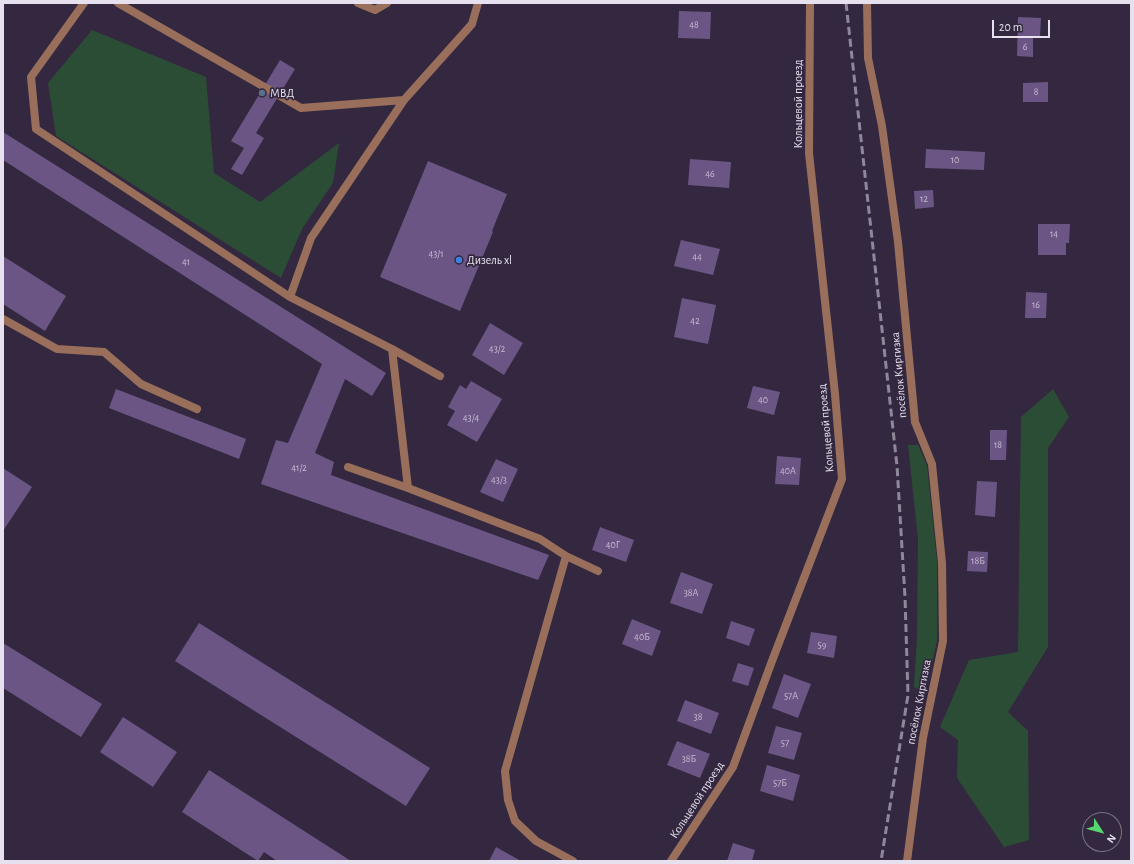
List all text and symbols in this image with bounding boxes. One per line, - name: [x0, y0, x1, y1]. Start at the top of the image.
- scale bar: [994, 12, 1052, 38]
- house number: 48: [689, 19, 699, 31]
- text: 20 m: [999, 21, 1022, 33]
- house number: 6: [1023, 41, 1027, 53]
- street label: Кольцевой проезд: [791, 60, 805, 148]
- place label: МВД: [270, 86, 294, 100]
- house number: 8: [1034, 86, 1038, 98]
- marker: МВД: [257, 88, 267, 98]
- house number: 10: [951, 154, 959, 166]
- house number: 46: [705, 168, 715, 180]
- house number: 12: [920, 193, 928, 205]
- house number: 14: [1050, 228, 1058, 240]
- house number: 43/1: [428, 248, 444, 260]
- house number: 44: [692, 251, 702, 263]
- place label: Дизель xl: [467, 253, 512, 267]
- marker: Дизель xl: [454, 255, 464, 265]
- house number: 41: [182, 256, 190, 268]
- house number: 16: [1032, 299, 1040, 311]
- house number: 42: [690, 315, 700, 327]
- street label: посёлок Киргизка: [888, 331, 910, 419]
- house number: 43/2: [489, 343, 505, 355]
- street label: Кольцевой проезд: [815, 383, 837, 473]
- house number: 40: [758, 394, 768, 406]
- house number: 43/4: [463, 412, 479, 424]
- house number: 18: [994, 439, 1002, 451]
- house number: 41/2: [291, 462, 307, 474]
- house number: 40А: [780, 465, 796, 477]
- house number: 43/3: [491, 474, 507, 486]
- house number: 40Г: [606, 539, 620, 551]
- house number: 18Б: [971, 555, 985, 567]
- house number: 38А: [684, 587, 698, 599]
- house number: 40Б: [634, 631, 650, 643]
- house number: 59: [818, 639, 826, 651]
- street label: посёлок Киргизка: [904, 658, 934, 746]
- house number: 57А: [784, 690, 798, 702]
- house number: 38: [694, 711, 702, 723]
- house number: 57: [781, 737, 789, 749]
- house number: 38Б: [682, 753, 696, 765]
- street label: Кольцевой проезд: [667, 759, 727, 841]
- house number: 57Б: [773, 777, 787, 789]
- north arrow: [1082, 812, 1122, 852]
- text: N: [1105, 832, 1118, 845]

